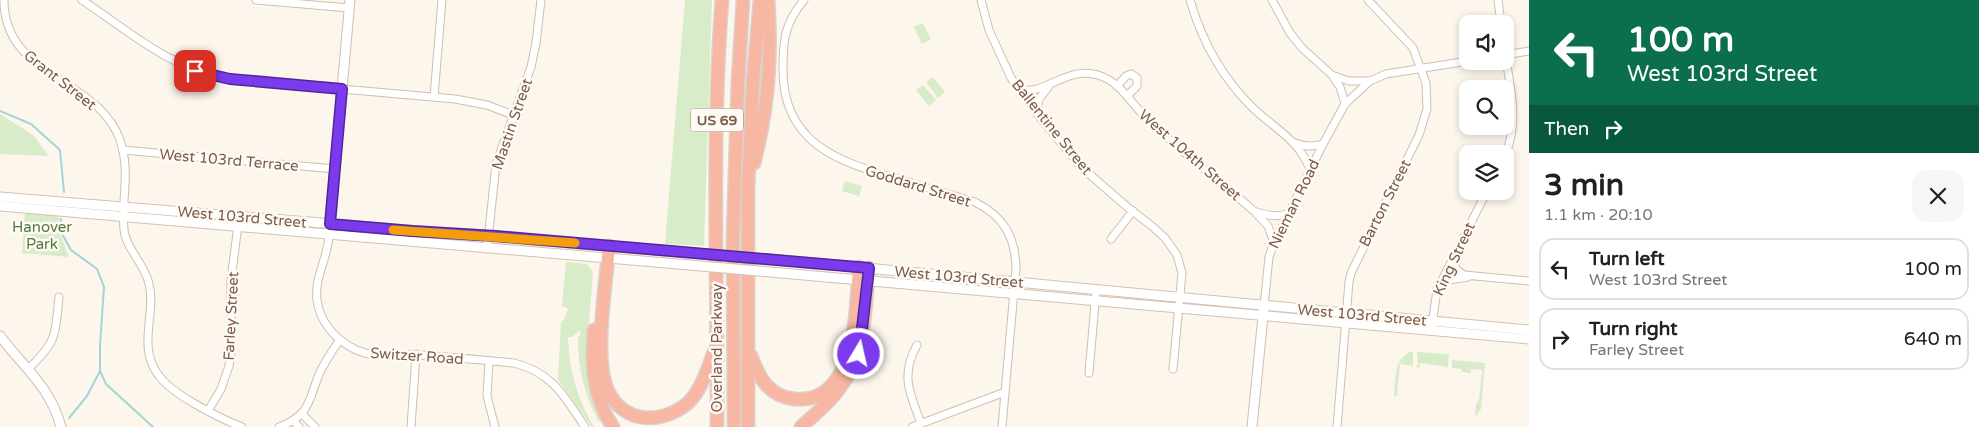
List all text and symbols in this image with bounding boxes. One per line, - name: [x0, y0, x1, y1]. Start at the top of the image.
- map controls: [1459, 15, 1514, 200]
- button: sound: [1459, 15, 1514, 70]
- text: 100 m: [1627, 19, 1734, 61]
- icon: left: [1544, 20, 1609, 85]
- street label: Grant Street: [20, 46, 100, 114]
- pin: [174, 50, 216, 92]
- icon: arrive: [181, 57, 209, 85]
- text: West 103rd Street: [1627, 61, 1817, 87]
- street label: Mastin Street: [488, 76, 536, 172]
- street label: Ballentine Street: [1008, 76, 1096, 179]
- button: search: [1459, 80, 1514, 135]
- street label: West 104th Street: [1135, 106, 1245, 204]
- road number: US 69: [691, 108, 743, 132]
- icon: right: [1599, 115, 1627, 143]
- text: Then: [1544, 118, 1589, 140]
- street label: West 103rd Terrace: [159, 145, 299, 175]
- button: layers: [1459, 145, 1514, 200]
- street label: Nieman Road: [1265, 156, 1323, 252]
- street label: Barton Street: [1355, 156, 1415, 250]
- street label: Goddard Street: [863, 161, 973, 211]
- text: 3 min: [1544, 167, 1624, 204]
- button: close: [1912, 170, 1964, 222]
- street label: West 103rd Street: [177, 202, 308, 232]
- text: 1.1 km · 20:10: [1544, 205, 1653, 225]
- park label: Hanover Park: [12, 218, 72, 253]
- street label: King Street: [1429, 219, 1479, 299]
- text: Turn left: [1589, 248, 1665, 270]
- icon: left: [1546, 255, 1574, 283]
- text: 100 m: [1904, 258, 1962, 280]
- street label: West 103rd Street: [894, 262, 1025, 292]
- text: West 103rd Street: [1589, 270, 1727, 290]
- street label: Farley Street: [220, 271, 242, 361]
- street label: Overland Parkway: [708, 283, 726, 413]
- street label: West 103rd Street: [1297, 300, 1428, 330]
- text: Turn right: [1589, 318, 1677, 340]
- icon: right: [1546, 325, 1574, 353]
- position arrow: [832, 327, 884, 379]
- text: 640 m: [1904, 328, 1962, 350]
- text: Farley Street: [1589, 340, 1684, 360]
- street label: Switzer Road: [370, 344, 464, 368]

